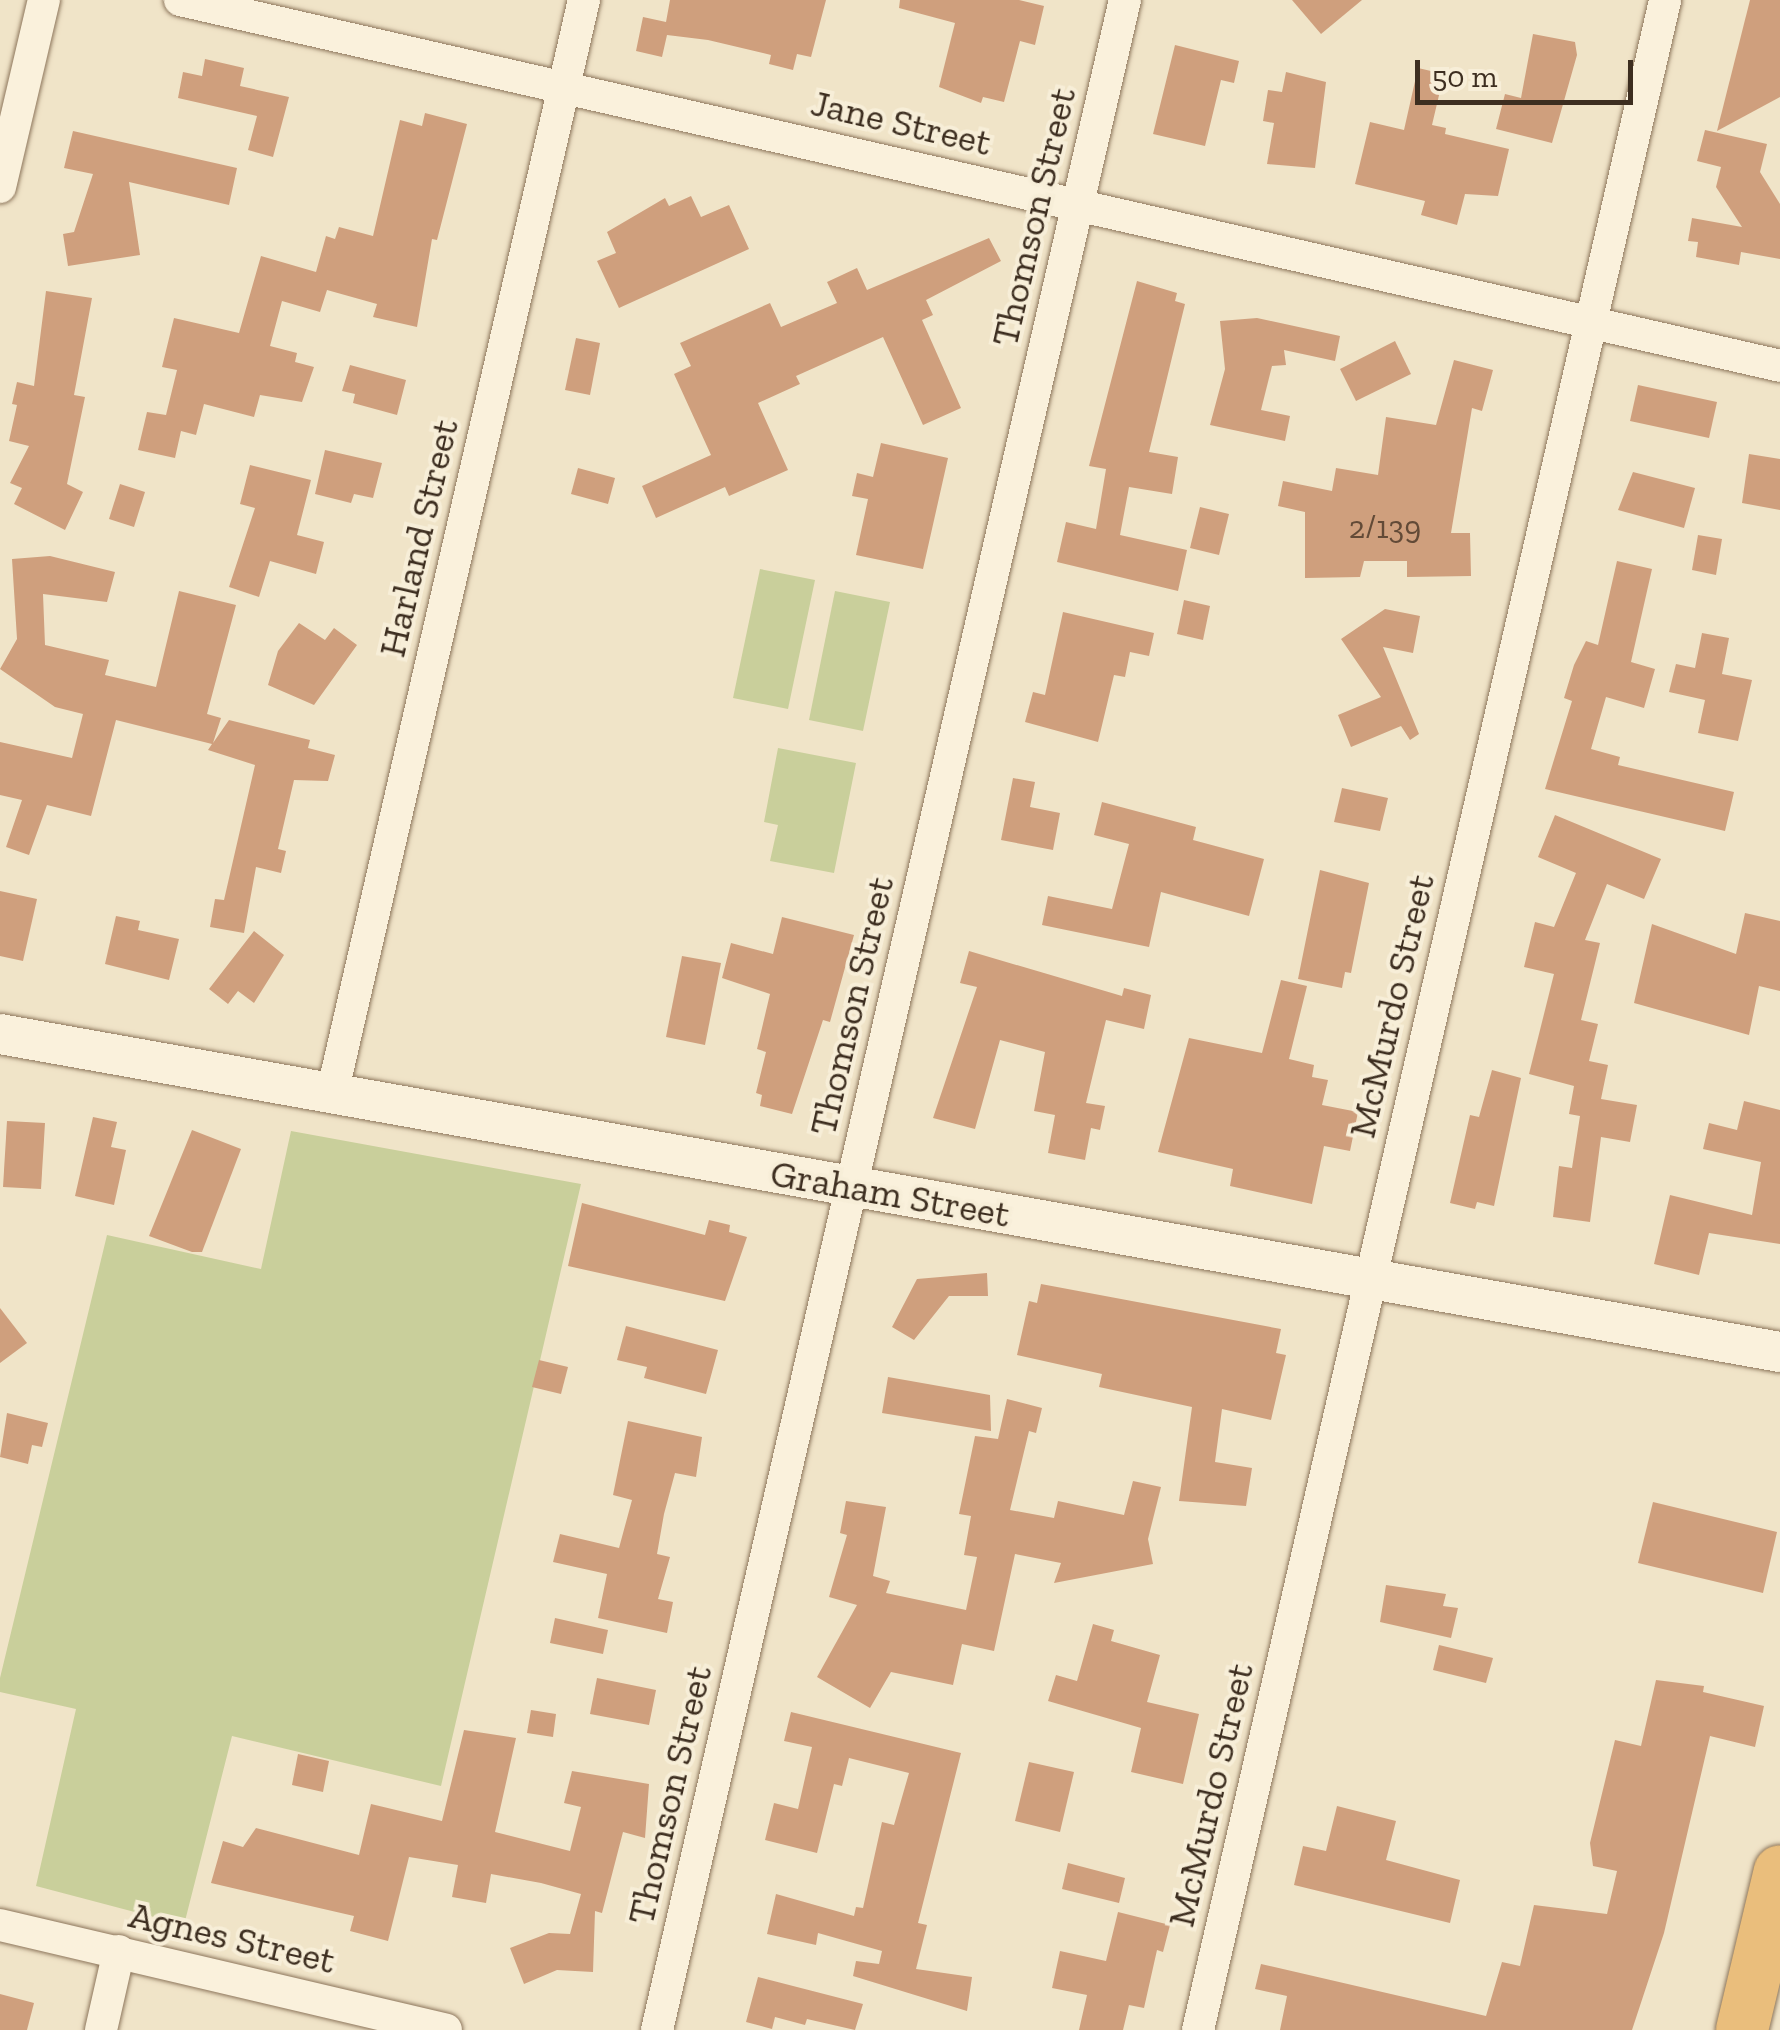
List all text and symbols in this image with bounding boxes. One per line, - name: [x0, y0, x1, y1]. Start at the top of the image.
- scale bar: [1420, 40, 1638, 102]
- text: 50 m: [1432, 59, 1497, 95]
- street label: Jane Street: [807, 80, 995, 166]
- street label: Thomson Street: [982, 83, 1086, 351]
- street label: Harland Street: [370, 415, 468, 661]
- house number: 2/139: [1349, 508, 1421, 546]
- street label: McMurdo Street: [1340, 870, 1444, 1142]
- street label: Thomson Street: [800, 872, 904, 1140]
- street label: Graham Street: [767, 1151, 1013, 1237]
- street label: McMurdo Street: [1159, 1659, 1263, 1931]
- street label: Thomson Street: [618, 1661, 722, 1929]
- street label: Agnes Street: [125, 1892, 339, 1984]

